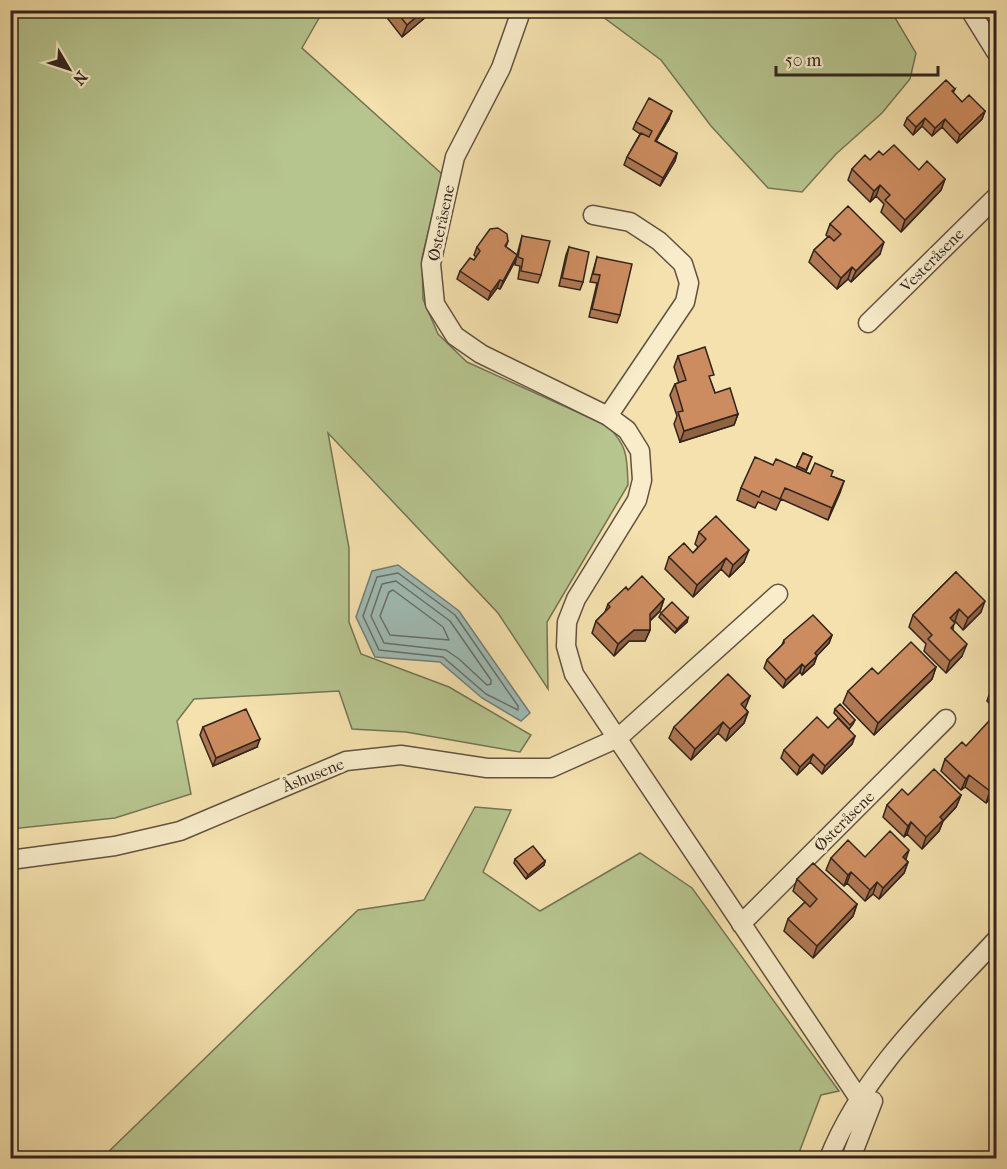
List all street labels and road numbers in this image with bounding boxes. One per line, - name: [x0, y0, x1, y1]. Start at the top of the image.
- street label: Østeråsene: [424, 183, 458, 263]
- street label: Vesteråsene: [896, 224, 968, 296]
- street label: Åshusene: [278, 753, 347, 796]
- street label: Østeråsene: [810, 787, 878, 855]

